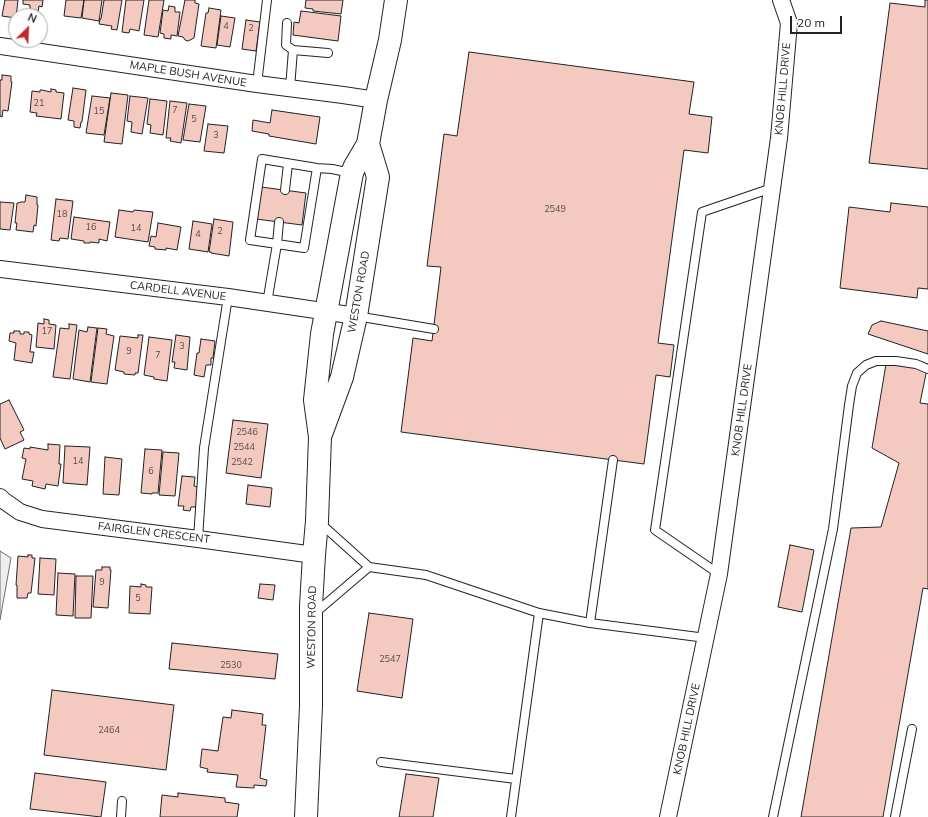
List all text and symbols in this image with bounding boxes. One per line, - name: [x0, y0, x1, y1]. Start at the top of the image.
- north arrow: [8, 8, 48, 48]
- scale bar: [792, 8, 844, 34]
- text: N: [26, 10, 39, 26]
- text: 20 m: [797, 15, 825, 30]
- house number: 4: [223, 21, 229, 31]
- house number: 2: [248, 23, 254, 33]
- street label: KNOB HILL DRIVE: [772, 42, 794, 136]
- street label: MAPLE BUSH AVENUE: [129, 58, 247, 90]
- house number: 21: [34, 98, 44, 108]
- house number: 7: [172, 105, 178, 115]
- house number: 15: [94, 106, 104, 116]
- house number: 5: [191, 114, 197, 124]
- house number: 3: [213, 130, 219, 140]
- house number: 2549: [544, 204, 566, 214]
- house number: 18: [57, 209, 67, 219]
- house number: 16: [86, 222, 96, 232]
- house number: 14: [131, 223, 141, 233]
- house number: 2: [217, 226, 223, 236]
- house number: 4: [195, 229, 201, 239]
- street label: WESTON ROAD: [345, 250, 373, 334]
- street label: CARDELL AVENUE: [129, 279, 227, 303]
- house number: 17: [42, 326, 52, 336]
- house number: 3: [179, 341, 185, 351]
- house number: 9: [126, 346, 132, 356]
- house number: 7: [155, 350, 161, 360]
- street label: KNOB HILL DRIVE: [729, 363, 755, 457]
- house number: 2546: [236, 427, 258, 437]
- house number: 2544: [233, 442, 255, 452]
- house number: 14: [73, 456, 83, 466]
- house number: 2542: [231, 457, 253, 467]
- house number: 6: [148, 466, 154, 476]
- street label: FAIRGLEN CRESCENT: [97, 520, 211, 546]
- house number: 9: [99, 577, 105, 587]
- street label: WESTON ROAD: [305, 585, 319, 669]
- house number: 5: [135, 593, 141, 603]
- house number: 2547: [379, 654, 401, 664]
- house number: 2530: [220, 660, 242, 670]
- street label: KNOB HILL DRIVE: [671, 682, 703, 776]
- house number: 2464: [98, 725, 120, 735]

